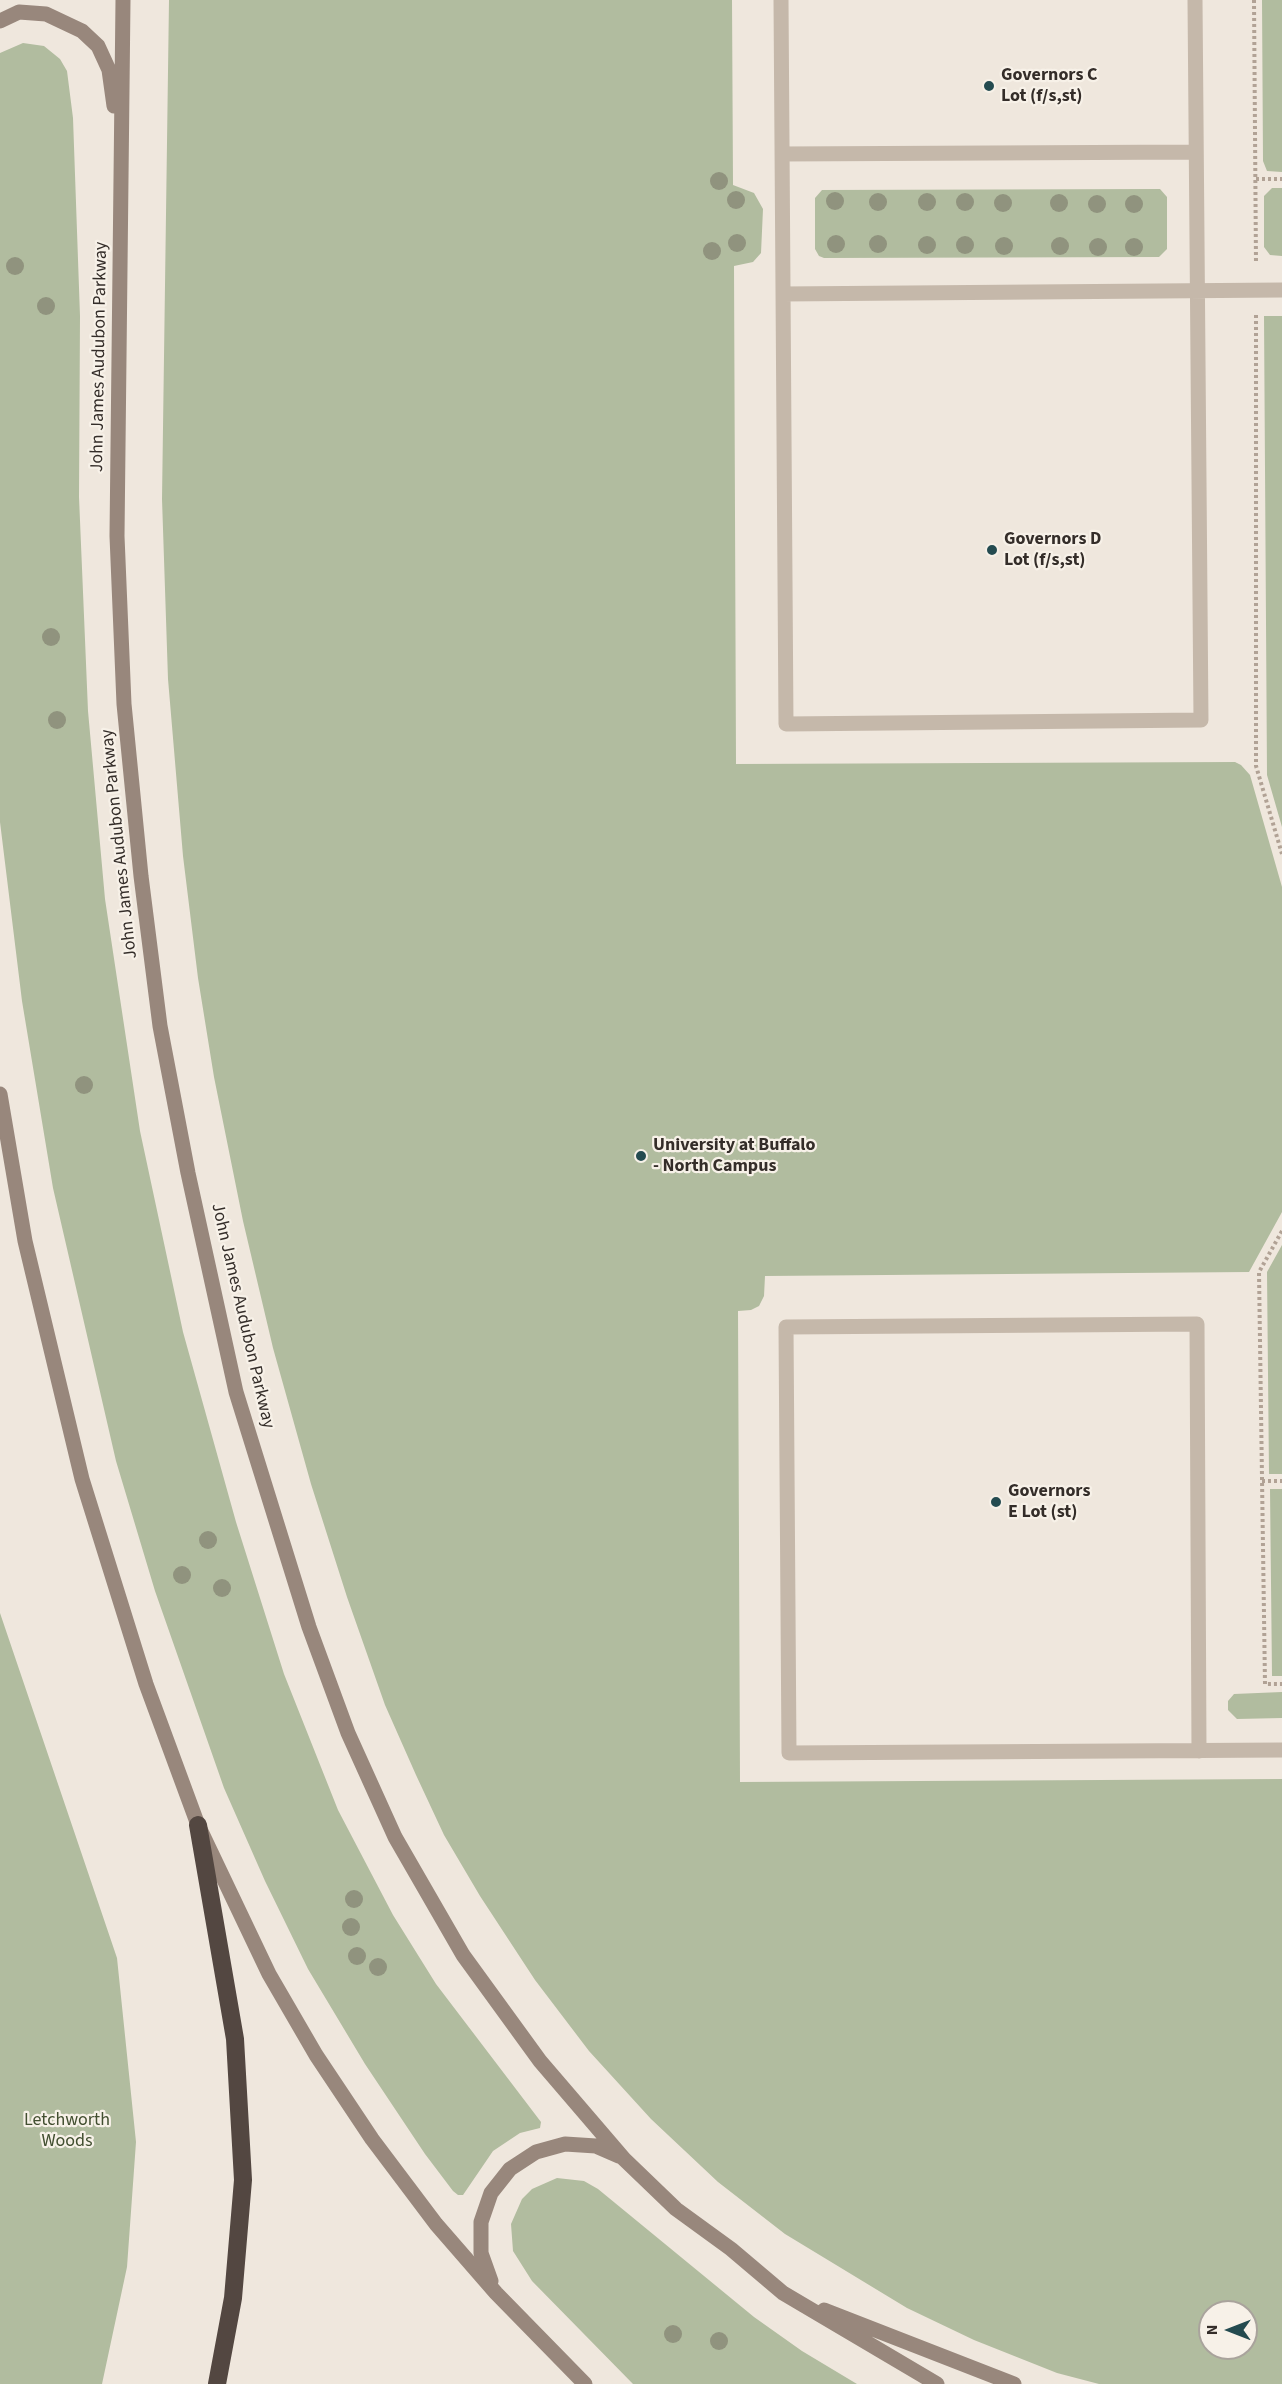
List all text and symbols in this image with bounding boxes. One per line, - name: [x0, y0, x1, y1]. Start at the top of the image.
- place label: Governors C Lot (f/s,st): [1001, 65, 1097, 107]
- marker: Governors C Lot (f/s,st): [982, 79, 996, 93]
- street label: John James Audubon Parkway: [87, 242, 113, 472]
- place label: Governors D Lot (f/s,st): [1004, 529, 1101, 572]
- marker: Governors D Lot (f/s,st): [985, 543, 999, 557]
- street label: John James Audubon Parkway: [97, 728, 143, 960]
- place label: University at Buffalo - North Campus: [653, 1135, 816, 1178]
- marker: University at Buffalo - North Campus: [634, 1149, 648, 1163]
- street label: John James Audubon Parkway: [206, 1201, 278, 1431]
- place label: Governors E Lot (st): [1008, 1481, 1090, 1524]
- marker: Governors E Lot (st): [989, 1495, 1003, 1509]
- park label: Letchworth Woods: [24, 2110, 110, 2152]
- north arrow: [1198, 2300, 1258, 2360]
- text: N: [1201, 2325, 1223, 2335]

